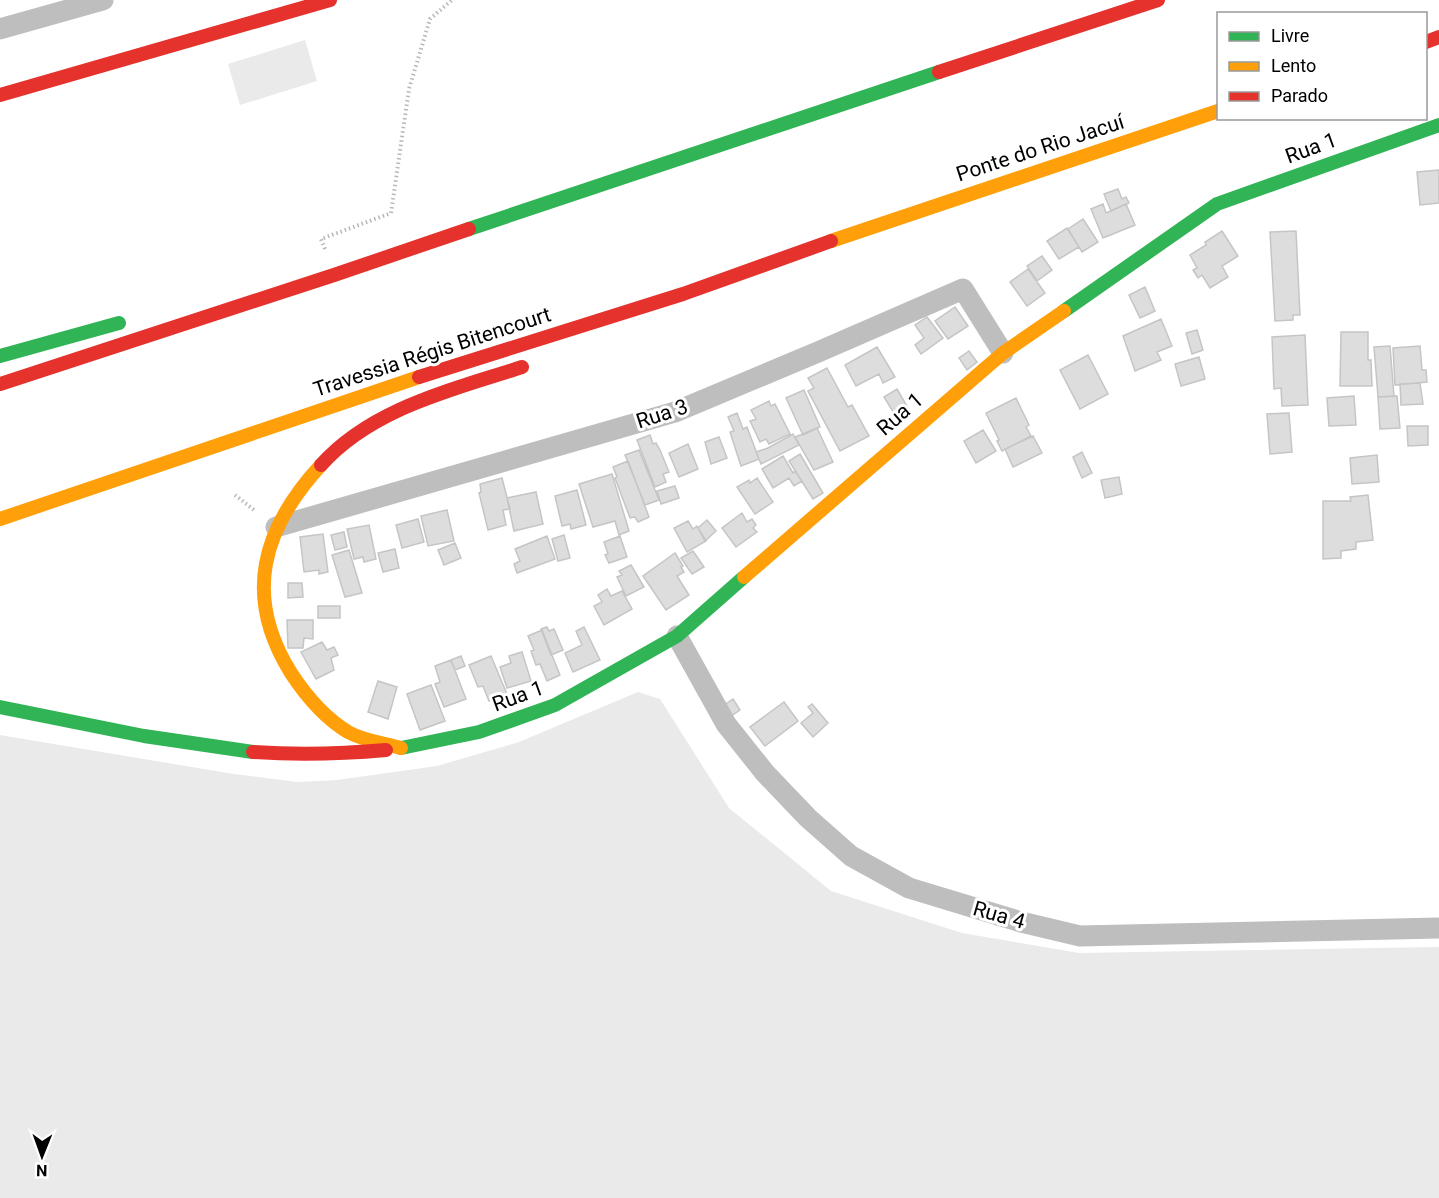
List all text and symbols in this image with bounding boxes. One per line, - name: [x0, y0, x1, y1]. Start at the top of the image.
- legend: [1217, 12, 1427, 120]
- text: Livre: [1271, 25, 1309, 46]
- text: Lento: [1271, 55, 1316, 76]
- text: Parado: [1271, 85, 1328, 106]
- street label: Ponte do Rio Jacuí: [953, 109, 1128, 186]
- street label: Rua 1: [1282, 128, 1340, 168]
- street label: Travessia Régis Bitencourt: [310, 302, 554, 402]
- street label: Rua 1: [872, 388, 928, 440]
- street label: Rua 3: [633, 394, 691, 434]
- street label: Rua 1: [489, 676, 547, 716]
- street label: Rua 4: [970, 896, 1028, 934]
- north arrow: [12, 1126, 72, 1186]
- text: N: [36, 1161, 48, 1180]

